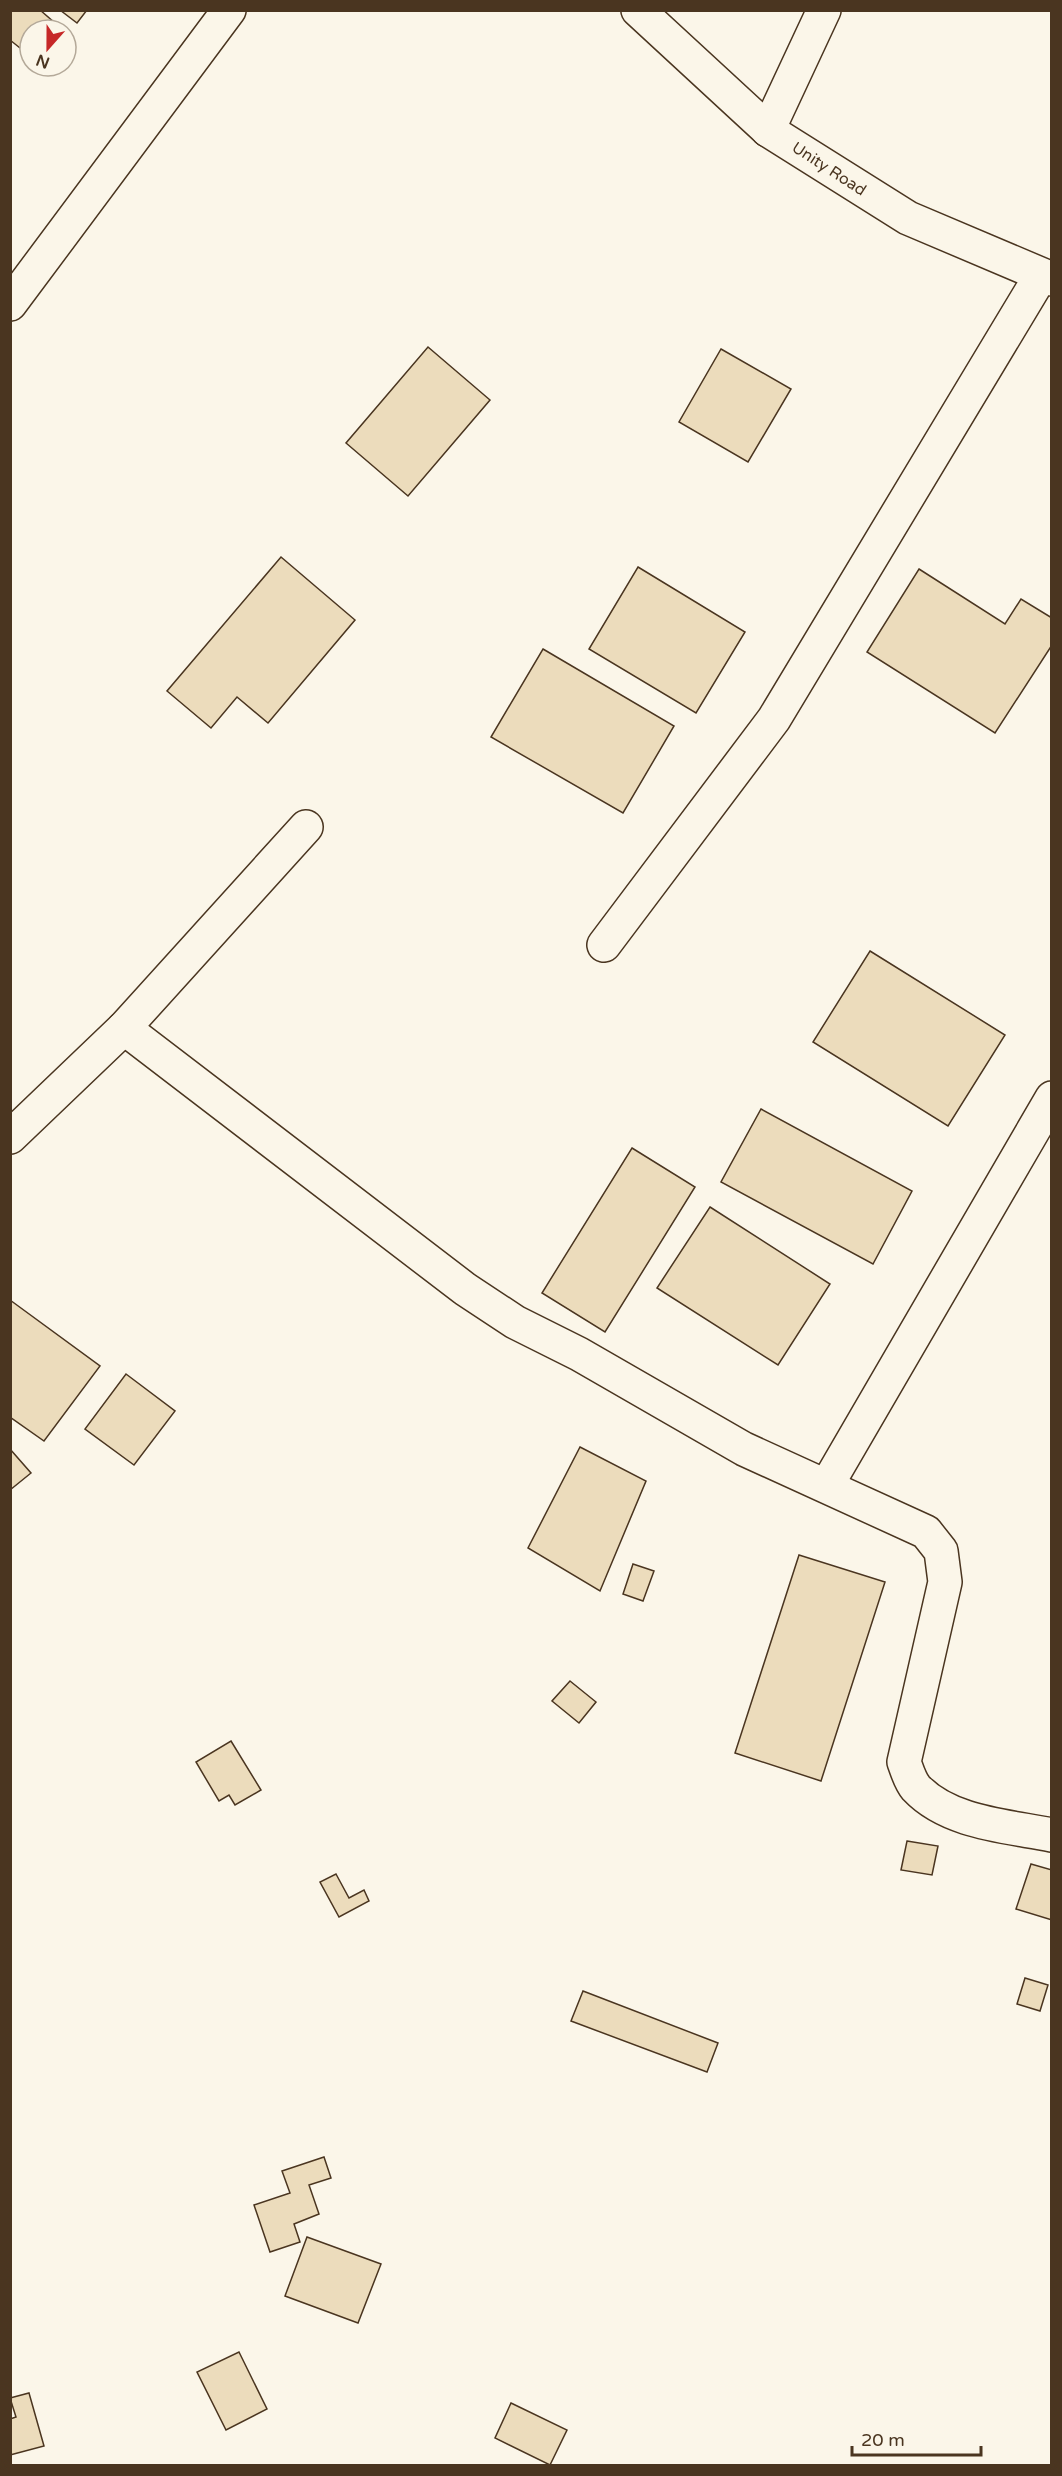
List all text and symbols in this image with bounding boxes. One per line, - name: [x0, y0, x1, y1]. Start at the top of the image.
- north arrow: [18, 18, 78, 78]
- text: N: [33, 49, 53, 73]
- street label: Unity Road: [788, 138, 870, 200]
- scale bar: [852, 2419, 981, 2457]
- text: 20 m: [861, 2429, 905, 2451]

